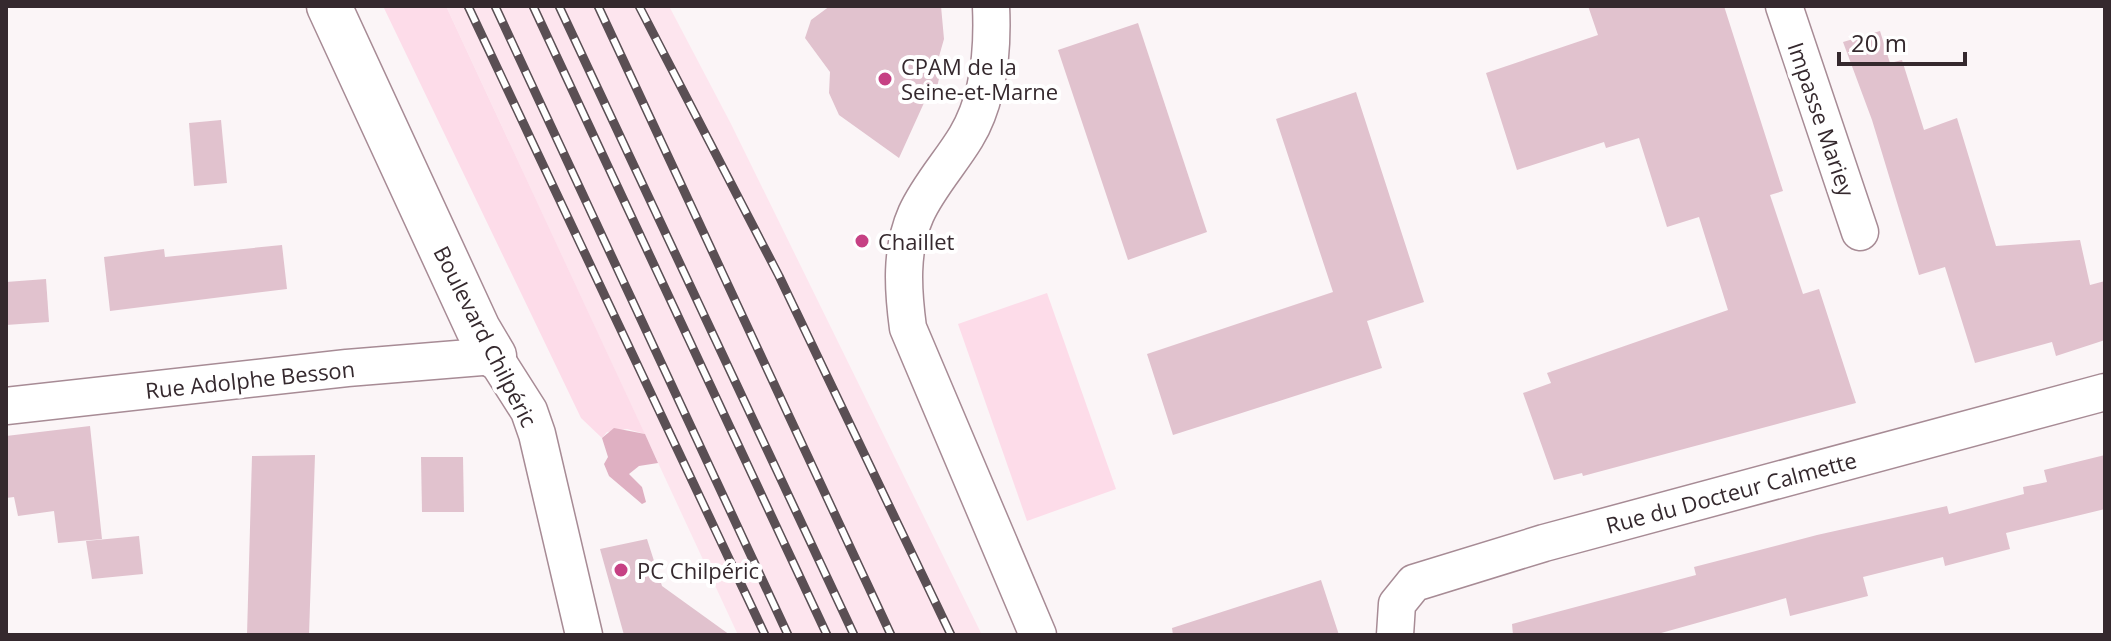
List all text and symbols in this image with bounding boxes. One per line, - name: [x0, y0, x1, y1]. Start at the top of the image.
- scale bar: [1839, 16, 1965, 66]
- text: 20 m: [1851, 26, 1907, 59]
- street label: Impasse Mariey: [1782, 38, 1863, 201]
- place label: CPAM de la Seine-et-Marne: [901, 51, 1058, 106]
- marker: CPAM de la Seine-et-Marne: [876, 70, 894, 88]
- place label: Chaillet: [878, 226, 955, 256]
- marker: Chaillet: [853, 232, 871, 250]
- street label: Boulevard Chilpéric: [427, 240, 545, 432]
- street label: Rue Adolphe Besson: [144, 353, 356, 405]
- street label: Rue du Docteur Calmette: [1602, 444, 1860, 540]
- place label: PC Chilpéric: [637, 555, 759, 585]
- marker: PC Chilpéric: [612, 561, 630, 579]

